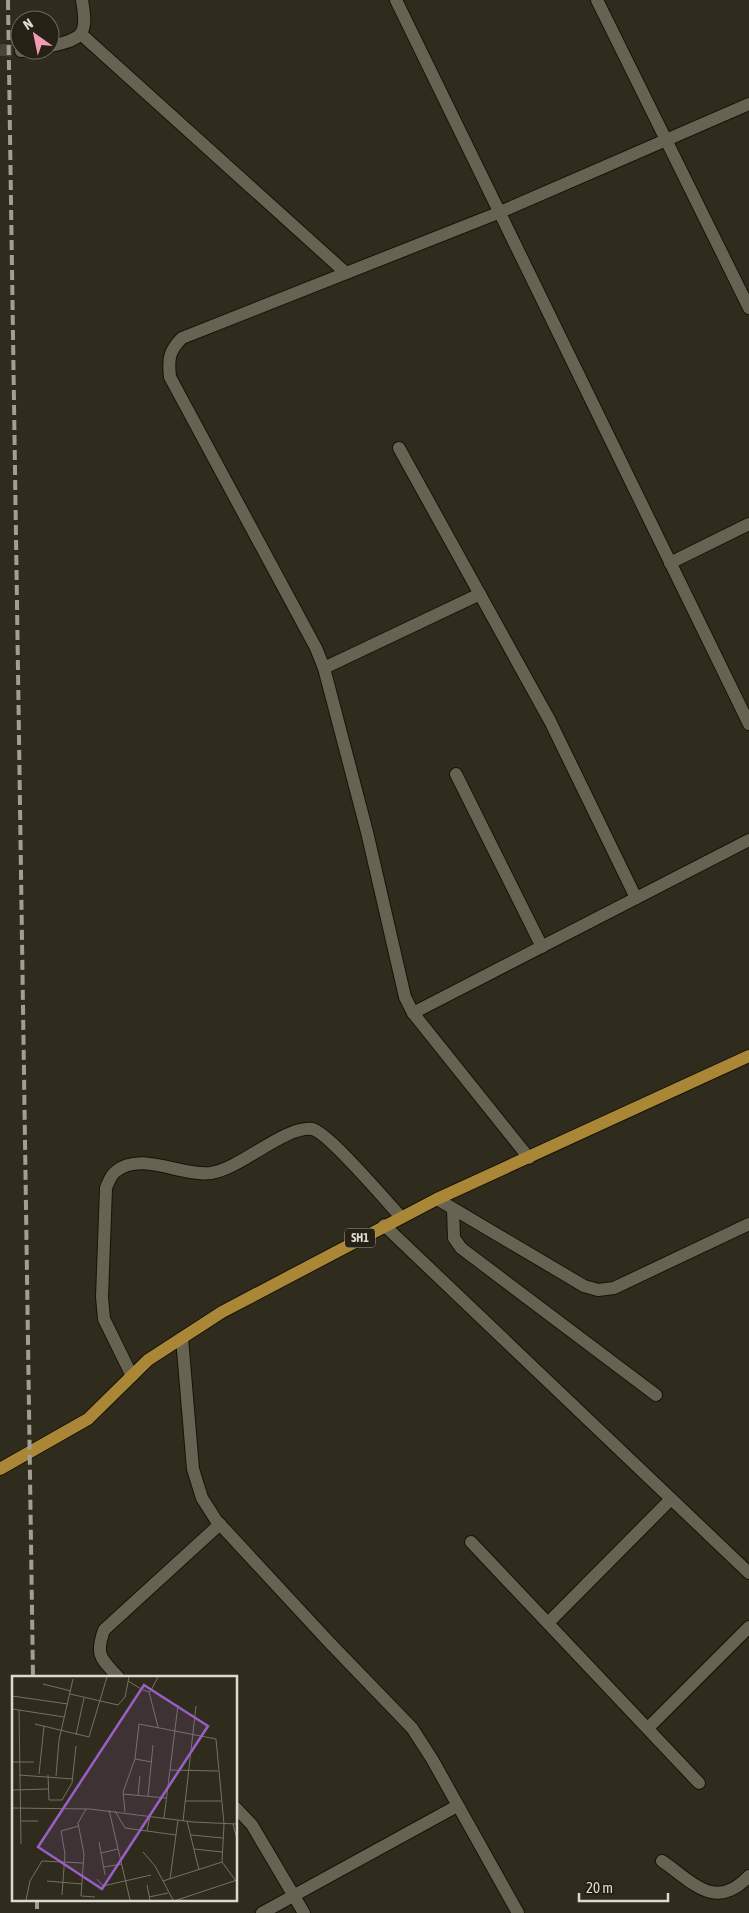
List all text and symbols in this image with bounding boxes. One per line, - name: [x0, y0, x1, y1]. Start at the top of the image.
- north arrow: [10, 10, 60, 60]
- text: N: [20, 15, 36, 33]
- road number: SH1: [345, 1228, 375, 1248]
- inset map: [12, 1676, 238, 1900]
- scale bar: [579, 1870, 668, 1902]
- text: 20 m: [586, 1879, 613, 1896]

